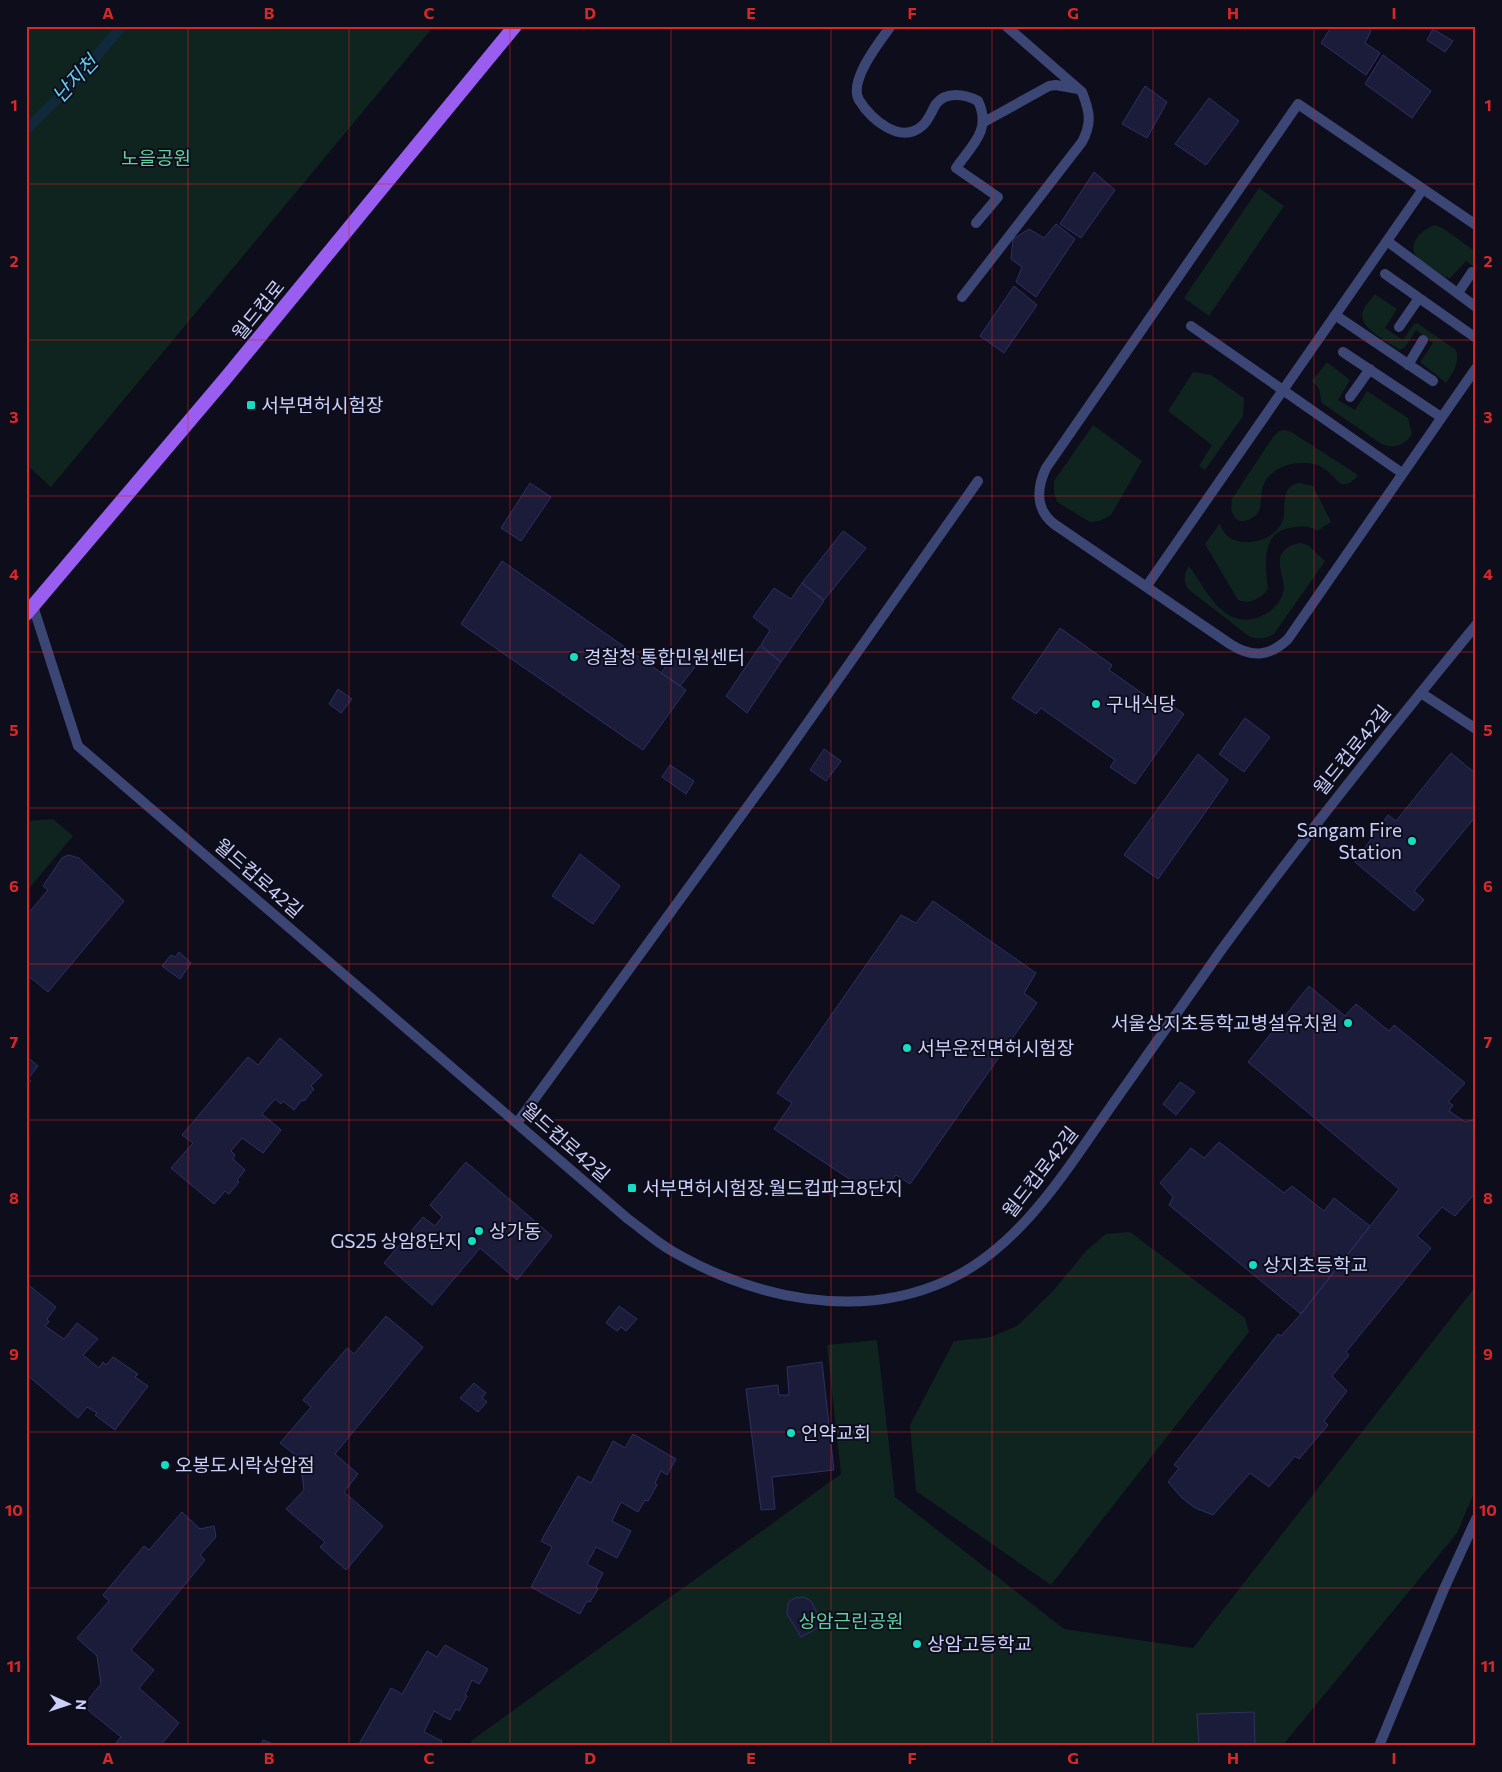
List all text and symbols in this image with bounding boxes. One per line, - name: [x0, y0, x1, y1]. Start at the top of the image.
- text: A: [102, 3, 114, 22]
- text: B: [264, 3, 275, 22]
- text: C: [424, 3, 435, 22]
- text: D: [584, 3, 596, 22]
- text: E: [746, 3, 756, 22]
- text: F: [907, 3, 917, 22]
- text: G: [1067, 3, 1079, 22]
- text: H: [1227, 3, 1239, 22]
- text: I: [1391, 3, 1397, 22]
- water label: 난지천: [47, 48, 104, 107]
- text: 1: [10, 95, 18, 114]
- text: 1: [1484, 95, 1492, 114]
- park label: 노을공원: [121, 146, 191, 169]
- text: 2: [9, 251, 19, 270]
- text: 2: [1483, 251, 1493, 270]
- street label: 월드컵로: [227, 275, 289, 344]
- place label: 서부면허시험장: [261, 393, 383, 416]
- marker: 서부면허시험장: [245, 399, 257, 411]
- text: 3: [9, 407, 19, 426]
- text: 3: [1483, 407, 1493, 426]
- text: 4: [9, 564, 19, 583]
- text: 4: [1483, 564, 1493, 583]
- place label: 경찰청 통합민원센터: [584, 645, 745, 668]
- marker: 경찰청 통합민원센터: [568, 651, 580, 663]
- place label: 구내식당: [1106, 692, 1176, 715]
- marker: 구내식당: [1090, 698, 1102, 710]
- street label: 월드컵로42길: [1308, 700, 1395, 799]
- text: 5: [9, 720, 19, 739]
- text: 5: [1483, 720, 1493, 739]
- place label: Sangam Fire Station: [1297, 818, 1402, 863]
- street label: 월드컵로42길: [211, 833, 308, 922]
- marker: Sangam Fire Station: [1406, 835, 1418, 847]
- text: 6: [9, 876, 19, 895]
- text: 6: [1483, 876, 1493, 895]
- place label: 서울상지초등학교병설유치원: [1111, 1011, 1338, 1034]
- marker: 서울상지초등학교병설유치원: [1342, 1017, 1354, 1029]
- text: 7: [10, 1032, 19, 1051]
- text: 7: [1484, 1032, 1493, 1051]
- place label: 서부운전면허시험장: [917, 1036, 1074, 1059]
- marker: 서부운전면허시험장: [901, 1042, 913, 1054]
- street label: 월드컵로42길: [518, 1097, 615, 1186]
- street label: 월드컵로42길: [997, 1122, 1082, 1222]
- place label: 서부면허시험장.월드컵파크8단지: [642, 1176, 903, 1199]
- marker: 서부면허시험장.월드컵파크8단지: [626, 1182, 638, 1194]
- text: 8: [9, 1188, 19, 1207]
- text: 8: [1483, 1188, 1493, 1207]
- place label: 상가동: [489, 1219, 541, 1242]
- marker: 상가동: [473, 1225, 485, 1237]
- place label: GS25 상암8단지: [330, 1229, 462, 1252]
- marker: GS25 상암8단지: [466, 1235, 478, 1247]
- place label: 상지초등학교: [1263, 1253, 1368, 1276]
- marker: 상지초등학교: [1247, 1259, 1259, 1271]
- text: 9: [9, 1344, 19, 1363]
- text: 9: [1483, 1344, 1493, 1363]
- place label: 언약교회: [801, 1421, 871, 1444]
- marker: 언약교회: [785, 1427, 797, 1439]
- place label: 오봉도시락상암점: [175, 1453, 315, 1476]
- marker: 오봉도시락상암점: [159, 1459, 171, 1471]
- text: 10: [5, 1500, 23, 1519]
- text: 10: [1479, 1500, 1497, 1519]
- park label: 상암근린공원: [799, 1609, 903, 1632]
- place label: 상암고등학교: [927, 1632, 1032, 1655]
- marker: 상암고등학교: [911, 1638, 923, 1650]
- text: 11: [7, 1656, 21, 1675]
- text: 11: [1481, 1656, 1495, 1675]
- north arrow: [42, 1680, 92, 1730]
- text: N: [73, 1699, 90, 1710]
- text: A: [102, 1748, 114, 1767]
- text: B: [264, 1748, 275, 1767]
- text: C: [424, 1748, 435, 1767]
- text: D: [584, 1748, 596, 1767]
- text: E: [746, 1748, 756, 1767]
- text: F: [907, 1748, 917, 1767]
- text: G: [1067, 1748, 1079, 1767]
- text: H: [1227, 1748, 1239, 1767]
- text: I: [1391, 1748, 1397, 1767]

